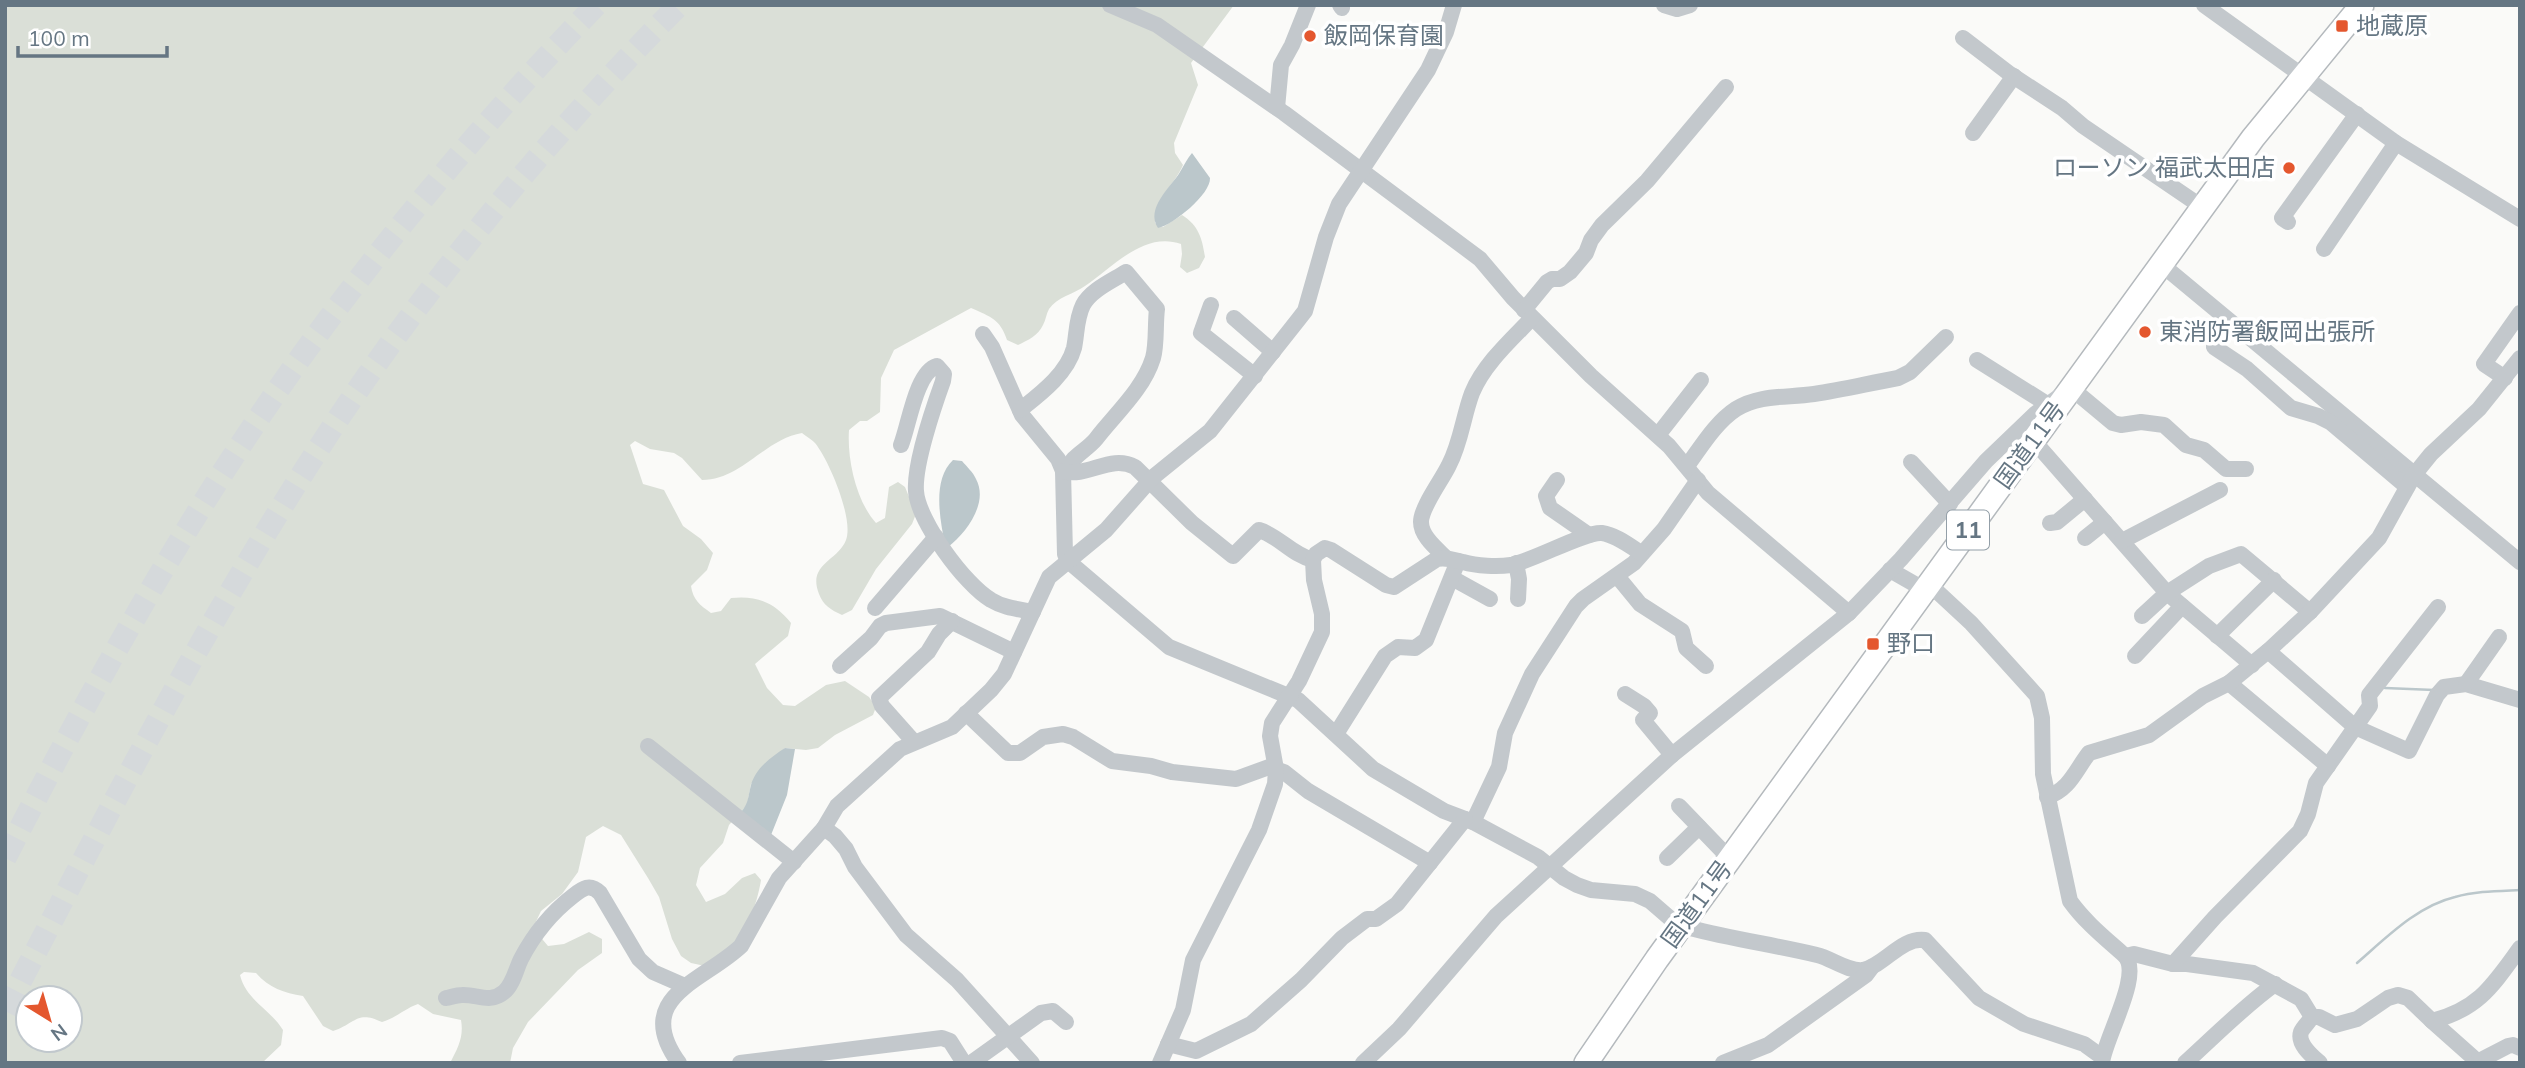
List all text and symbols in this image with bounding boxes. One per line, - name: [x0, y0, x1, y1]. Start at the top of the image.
- place label: 地蔵原: [2356, 10, 2428, 40]
- scale bar: [18, 14, 166, 58]
- marker: 地蔵原: [2334, 18, 2350, 34]
- place label: 飯岡保育園: [1324, 20, 1444, 50]
- text: 100 m: [28, 25, 90, 51]
- marker: 飯岡保育園: [1302, 28, 1318, 44]
- place label: ローソン 福武太田店: [2053, 152, 2275, 182]
- marker: ローソン 福武太田店: [2281, 160, 2297, 176]
- place label: 東消防署飯岡出張所: [2159, 316, 2375, 346]
- marker: 東消防署飯岡出張所: [2137, 324, 2153, 340]
- street label: 国道11号: [1987, 395, 2071, 494]
- road number: 11: [1947, 510, 1989, 550]
- place label: 野口: [1887, 628, 1935, 658]
- marker: 野口: [1865, 636, 1881, 652]
- street label: 国道11号: [1654, 854, 1738, 953]
- north arrow: [14, 984, 84, 1054]
- text: N: [46, 1019, 72, 1046]

